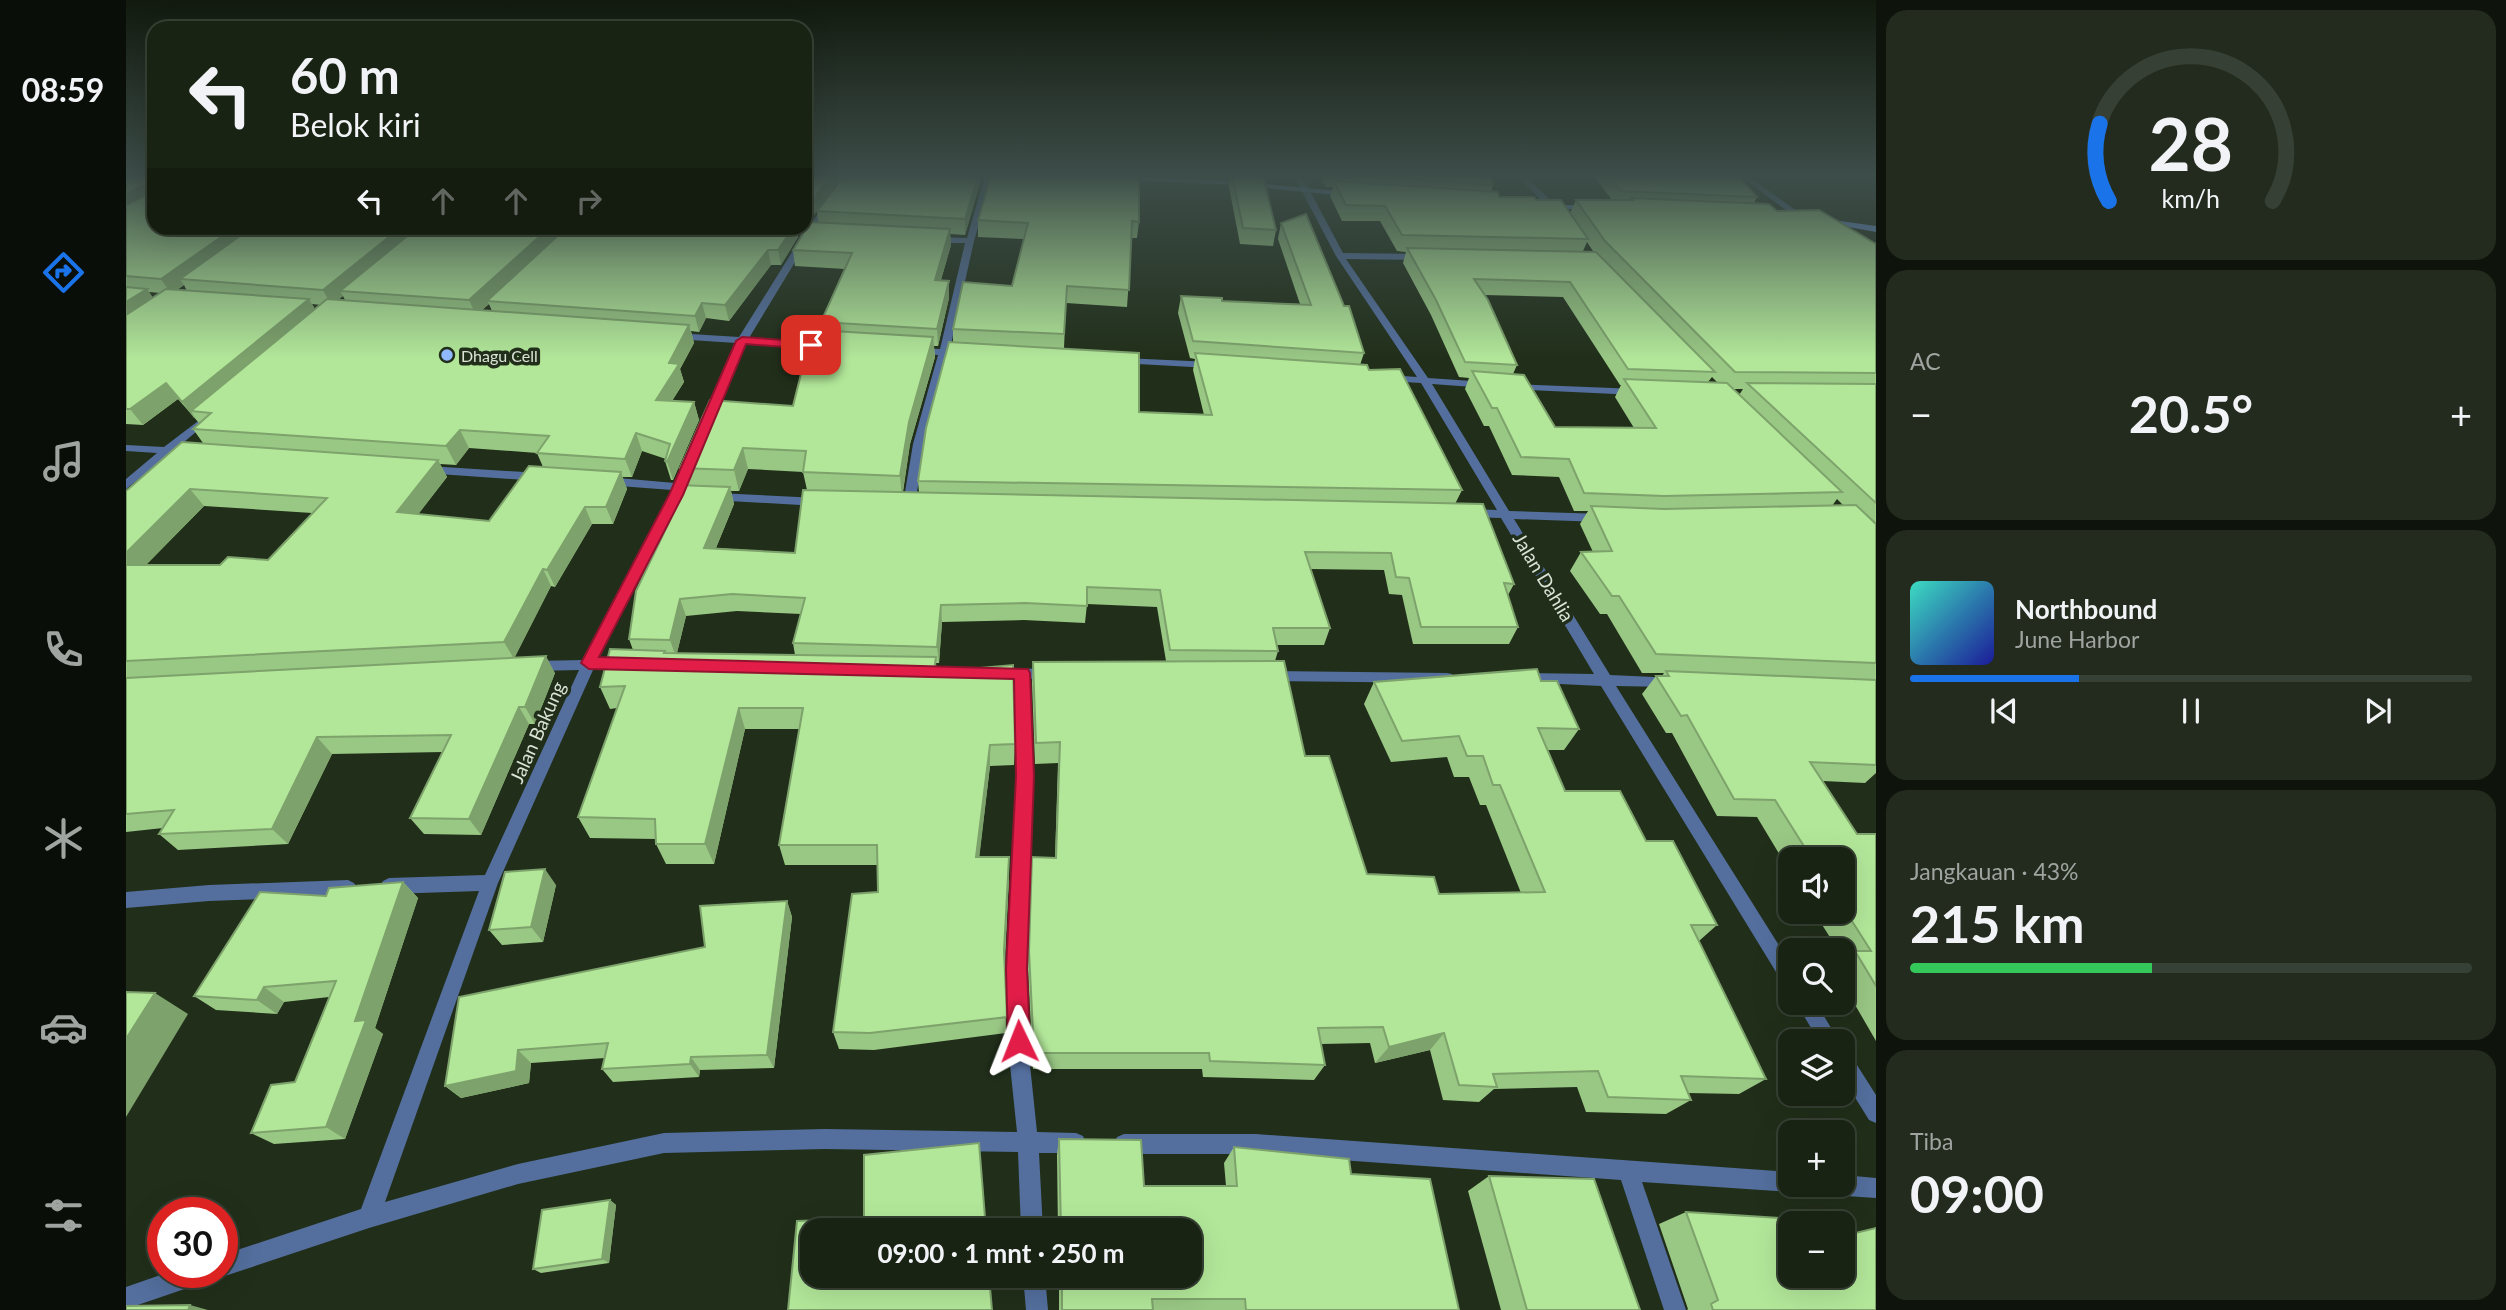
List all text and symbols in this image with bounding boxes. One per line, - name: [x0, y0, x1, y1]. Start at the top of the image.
- text: 60 m: [290, 46, 400, 104]
- icon: left: [175, 49, 266, 140]
- text: 08:59: [22, 70, 104, 109]
- text: 28: [2149, 99, 2233, 187]
- text: Belok kiri: [290, 105, 421, 144]
- icon: left: [351, 182, 389, 220]
- icon: ahead: [424, 182, 462, 220]
- icon: ahead: [497, 182, 535, 220]
- icon: right: [570, 182, 608, 220]
- text: km/h: [2162, 183, 2220, 213]
- icon: directions: [39, 248, 88, 297]
- pin: [781, 315, 841, 375]
- icon: arrive: [792, 326, 830, 364]
- place label: Dhagu Cell: [461, 346, 538, 365]
- marker: Dhagu Cell: [439, 347, 455, 363]
- text: AC: [1910, 347, 1941, 375]
- text: 20.5°: [2129, 382, 2253, 444]
- text: −: [1910, 391, 1932, 437]
- text: +: [2450, 391, 2472, 437]
- icon: music: [39, 437, 88, 486]
- street label: Jalan Dahlia: [1509, 529, 1579, 625]
- text: Northbound: [2015, 593, 2157, 625]
- icon: phone: [39, 625, 88, 674]
- text: June Harbor: [2015, 625, 2139, 653]
- street label: Jalan Bakung: [504, 678, 570, 786]
- icon: previous: [1985, 692, 2023, 730]
- icon: pause: [2172, 692, 2210, 730]
- icon: next: [2359, 692, 2397, 730]
- icon: climate: [39, 814, 88, 863]
- map controls: [1778, 847, 1855, 1288]
- button: sound: [1778, 847, 1855, 924]
- text: Jangkauan · 43%: [1910, 857, 2079, 885]
- text: 215 km: [1910, 892, 2084, 954]
- button: search: [1778, 938, 1855, 1015]
- icon: car: [39, 1003, 88, 1052]
- position arrow: [982, 1004, 1056, 1078]
- button: layers: [1778, 1029, 1855, 1106]
- button: +: [1778, 1120, 1855, 1197]
- text: Tiba: [1910, 1127, 1953, 1155]
- text: 09:00: [1910, 1162, 2044, 1224]
- icon: filters: [39, 1191, 88, 1240]
- speed limit sign: 30: [147, 1197, 238, 1288]
- button: −: [1778, 1211, 1855, 1288]
- text: 09:00 · 1 mnt · 250 m: [877, 1237, 1125, 1269]

